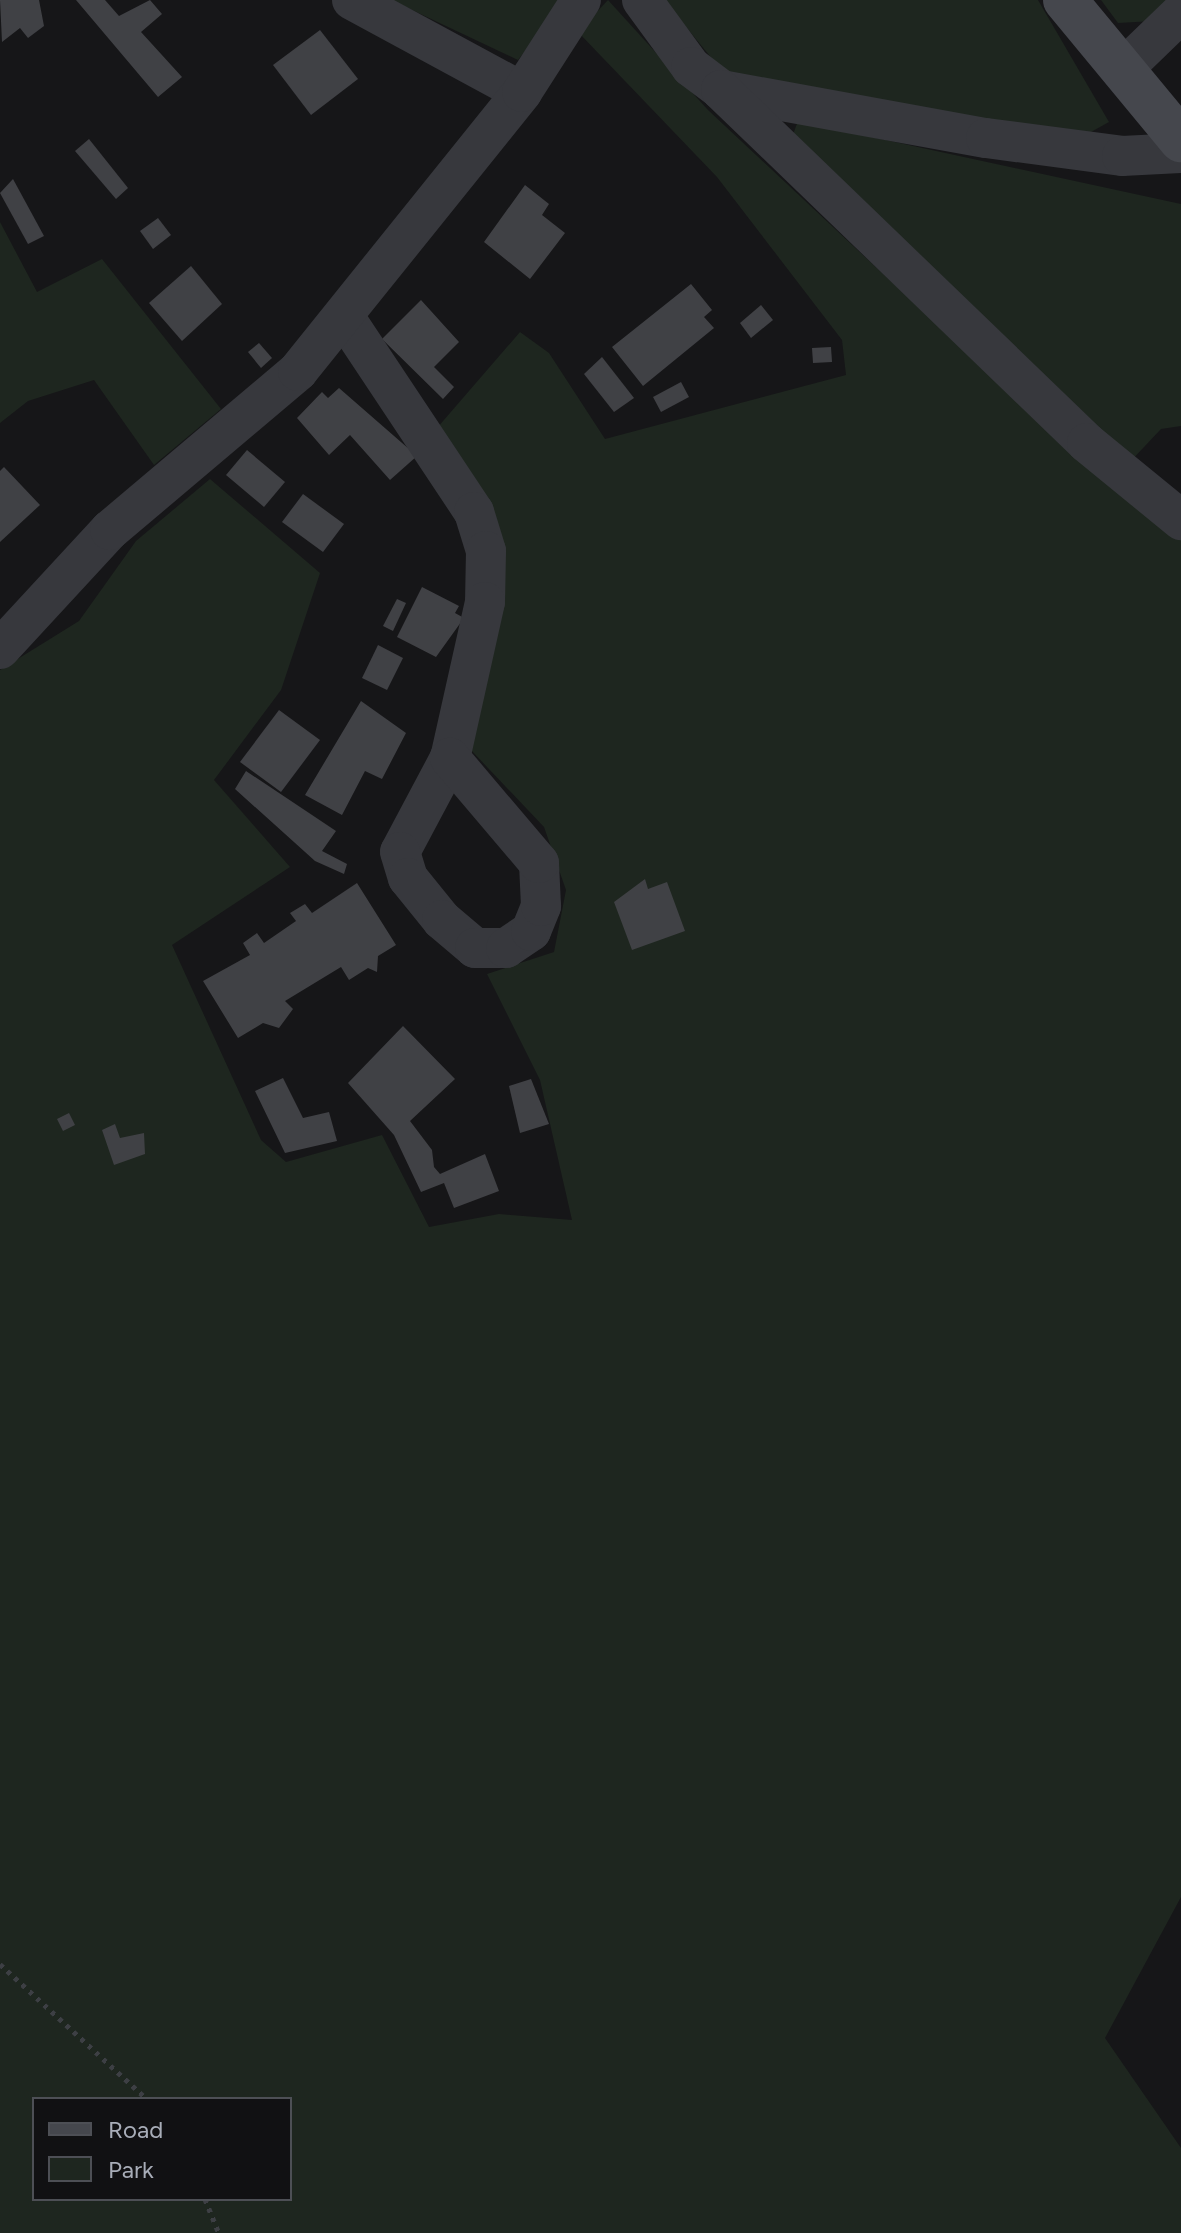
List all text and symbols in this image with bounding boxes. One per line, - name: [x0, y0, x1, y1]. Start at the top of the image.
- legend: [32, 2097, 292, 2201]
- text: Road: [108, 2115, 163, 2144]
- text: Park: [108, 2155, 154, 2184]

